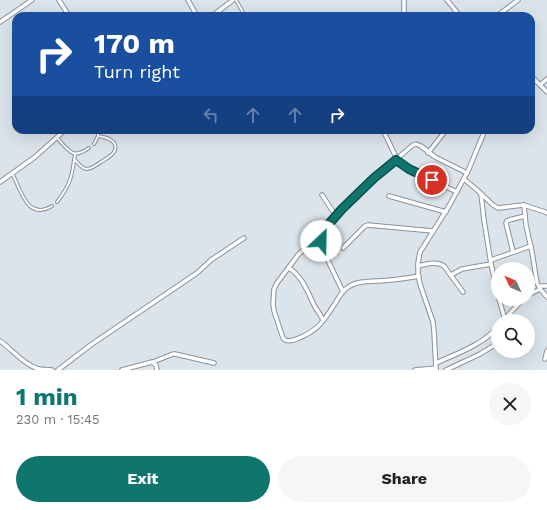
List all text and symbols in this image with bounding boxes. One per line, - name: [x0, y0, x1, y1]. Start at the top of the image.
- text: 170 m: [94, 27, 175, 60]
- icon: right: [28, 28, 80, 80]
- text: Turn right: [94, 61, 180, 82]
- icon: left: [200, 104, 222, 126]
- icon: ahead: [242, 104, 264, 126]
- icon: ahead: [284, 104, 306, 126]
- icon: right: [326, 104, 348, 126]
- pin: [415, 163, 449, 197]
- icon: arrive: [421, 169, 443, 191]
- position arrow: [300, 220, 342, 262]
- north arrow: [491, 262, 535, 306]
- map controls: [491, 262, 535, 358]
- button: search: [491, 314, 535, 358]
- text: 1 min: [16, 383, 78, 411]
- button: close: [489, 383, 531, 425]
- text: 230 m · 15:45: [16, 412, 100, 427]
- button: Exit: [16, 456, 270, 502]
- button: Share: [278, 456, 531, 502]

